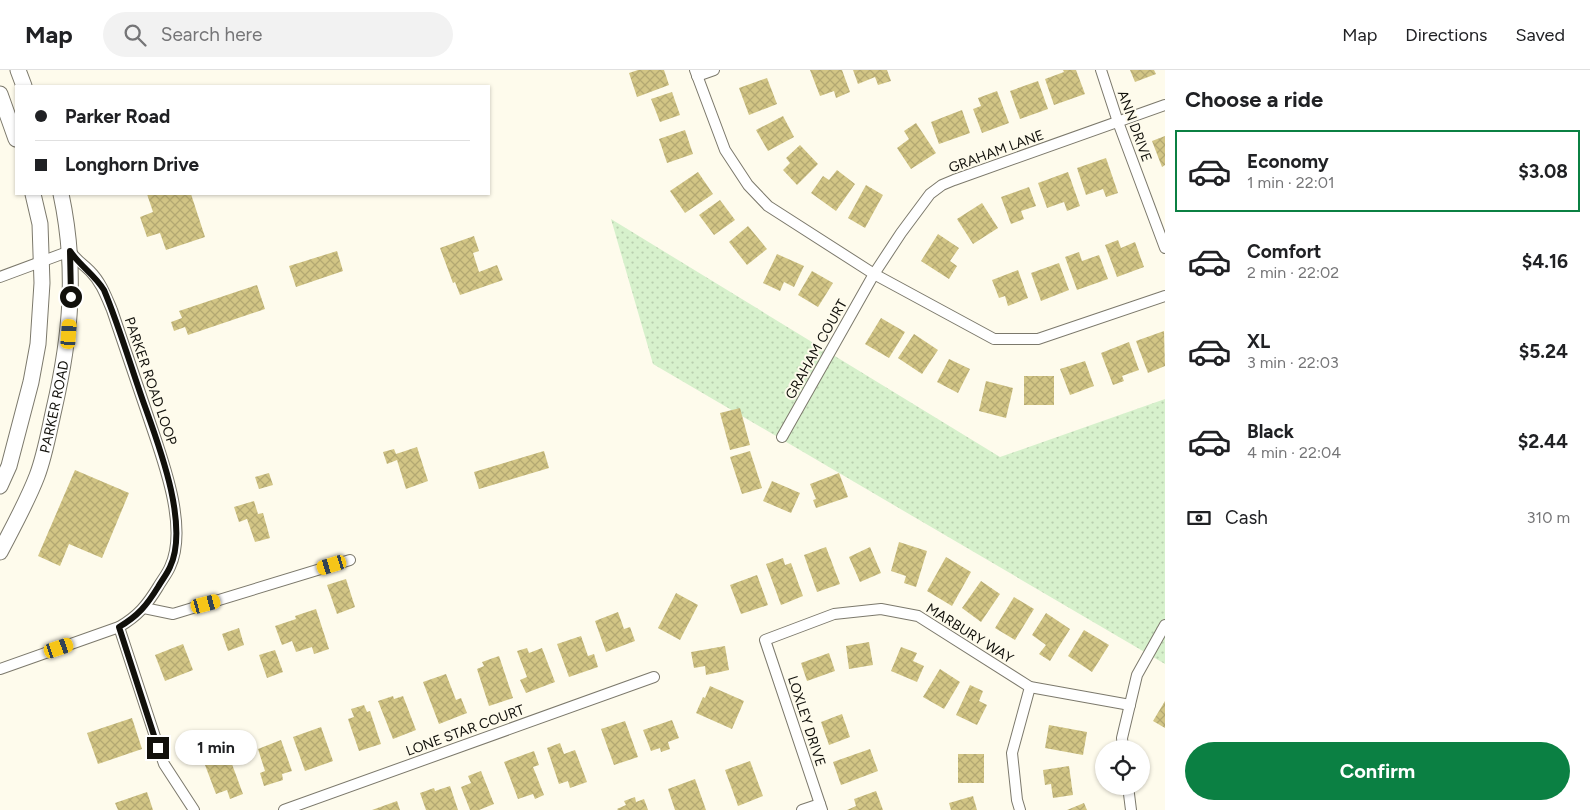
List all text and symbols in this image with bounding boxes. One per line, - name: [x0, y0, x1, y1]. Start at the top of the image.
- search box: [103, 12, 453, 57]
- text: Map: [25, 20, 73, 49]
- icon: search: [121, 21, 149, 49]
- text: Search here: [161, 23, 262, 46]
- text: Map: [1342, 24, 1377, 46]
- text: Directions: [1405, 24, 1487, 46]
- text: Saved: [1515, 24, 1565, 46]
- text: Choose a ride: [1185, 86, 1323, 113]
- street label: ANN DRIVE: [1114, 88, 1155, 164]
- text: Parker Road: [65, 105, 170, 128]
- street label: GRAHAM LANE: [946, 126, 1046, 177]
- icon: car: [1187, 149, 1232, 194]
- text: Economy: [1247, 150, 1329, 173]
- text: Longhorn Drive: [65, 153, 199, 176]
- text: $3.08: [1518, 160, 1568, 183]
- text: 1 min · 22:01: [1247, 173, 1335, 192]
- icon: car: [1187, 239, 1232, 284]
- text: Comfort: [1247, 240, 1322, 263]
- text: $4.16: [1522, 250, 1568, 273]
- text: 2 min · 22:02: [1247, 263, 1339, 282]
- route start: [60, 286, 82, 308]
- street label: GRAHAM COURT: [782, 296, 851, 402]
- street label: PARKER ROAD LOOP: [121, 315, 180, 447]
- car: [60, 319, 77, 349]
- icon: car: [1187, 329, 1232, 374]
- text: XL: [1247, 330, 1270, 353]
- text: $5.24: [1519, 340, 1568, 363]
- text: 3 min · 22:03: [1247, 353, 1339, 372]
- street label: PARKER ROAD: [36, 359, 72, 455]
- icon: car: [1187, 419, 1232, 464]
- text: Black: [1247, 420, 1294, 443]
- text: $2.44: [1518, 430, 1568, 453]
- text: 4 min · 22:04: [1247, 443, 1341, 462]
- icon: cash: [1185, 504, 1213, 532]
- text: Cash: [1225, 506, 1268, 529]
- text: 310 m: [1527, 508, 1570, 527]
- car: [315, 553, 348, 577]
- car: [189, 593, 222, 615]
- street label: MARBURY WAY: [923, 600, 1017, 667]
- car: [42, 636, 75, 660]
- street label: LOXLEY DRIVE: [784, 674, 829, 769]
- street label: LONE STAR COURT: [404, 701, 527, 760]
- callout: 1 min: [176, 730, 258, 766]
- route end: [147, 737, 169, 759]
- text: 1 min: [197, 738, 235, 757]
- map controls: [1095, 740, 1150, 795]
- button: locate: [1095, 740, 1150, 795]
- button: Confirm: [1185, 742, 1570, 800]

